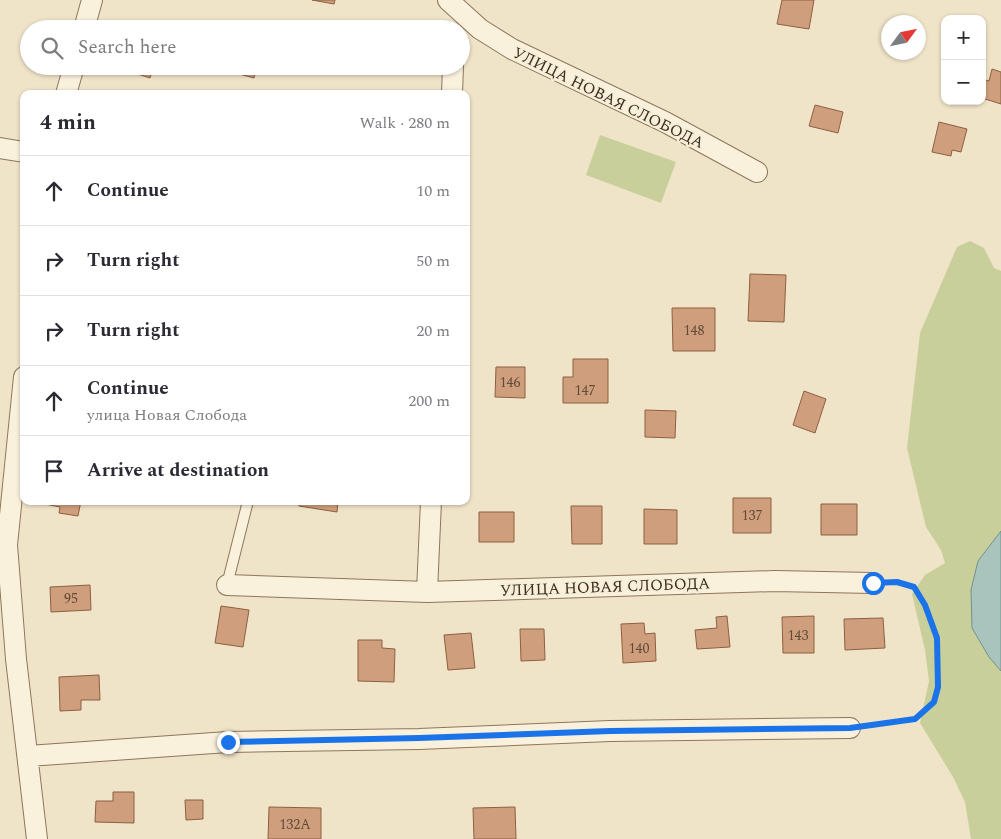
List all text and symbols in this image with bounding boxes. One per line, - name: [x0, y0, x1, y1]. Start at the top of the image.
- north arrow: [881, 15, 926, 60]
- map controls: [941, 15, 986, 105]
- button: +: [941, 15, 986, 60]
- search box: [20, 20, 470, 75]
- text: Search here: [78, 33, 177, 62]
- icon: search: [38, 34, 66, 62]
- street label: УЛИЦА НОВАЯ СЛОБОДА: [509, 41, 708, 155]
- button: −: [941, 60, 986, 105]
- text: 4 min: [40, 107, 96, 139]
- text: Walk · 280 m: [359, 111, 450, 135]
- text: Continue: [87, 176, 169, 205]
- icon: ahead: [40, 177, 68, 205]
- text: 10 m: [416, 179, 450, 203]
- text: Turn right: [87, 246, 180, 275]
- icon: right: [40, 247, 68, 275]
- text: 50 m: [416, 249, 450, 273]
- text: Turn right: [87, 316, 180, 345]
- icon: right: [40, 317, 68, 345]
- text: 20 m: [416, 319, 450, 343]
- house number: 148: [684, 320, 705, 341]
- house number: 146: [500, 372, 521, 393]
- text: Continue: [87, 374, 169, 403]
- house number: 147: [575, 380, 596, 401]
- icon: ahead: [40, 387, 68, 415]
- text: 200 m: [408, 389, 450, 413]
- text: улица Новая Слобода: [87, 403, 247, 427]
- text: Arrive at destination: [87, 456, 269, 485]
- icon: arrive: [40, 457, 68, 485]
- house number: 137: [742, 505, 763, 526]
- street label: УЛИЦА НОВАЯ СЛОБОДА: [500, 571, 711, 603]
- route start: [862, 572, 885, 595]
- house number: 95: [64, 588, 78, 609]
- house number: 143: [788, 625, 809, 646]
- house number: 140: [629, 638, 650, 659]
- route end: [217, 731, 240, 754]
- house number: 132А: [279, 814, 311, 835]

